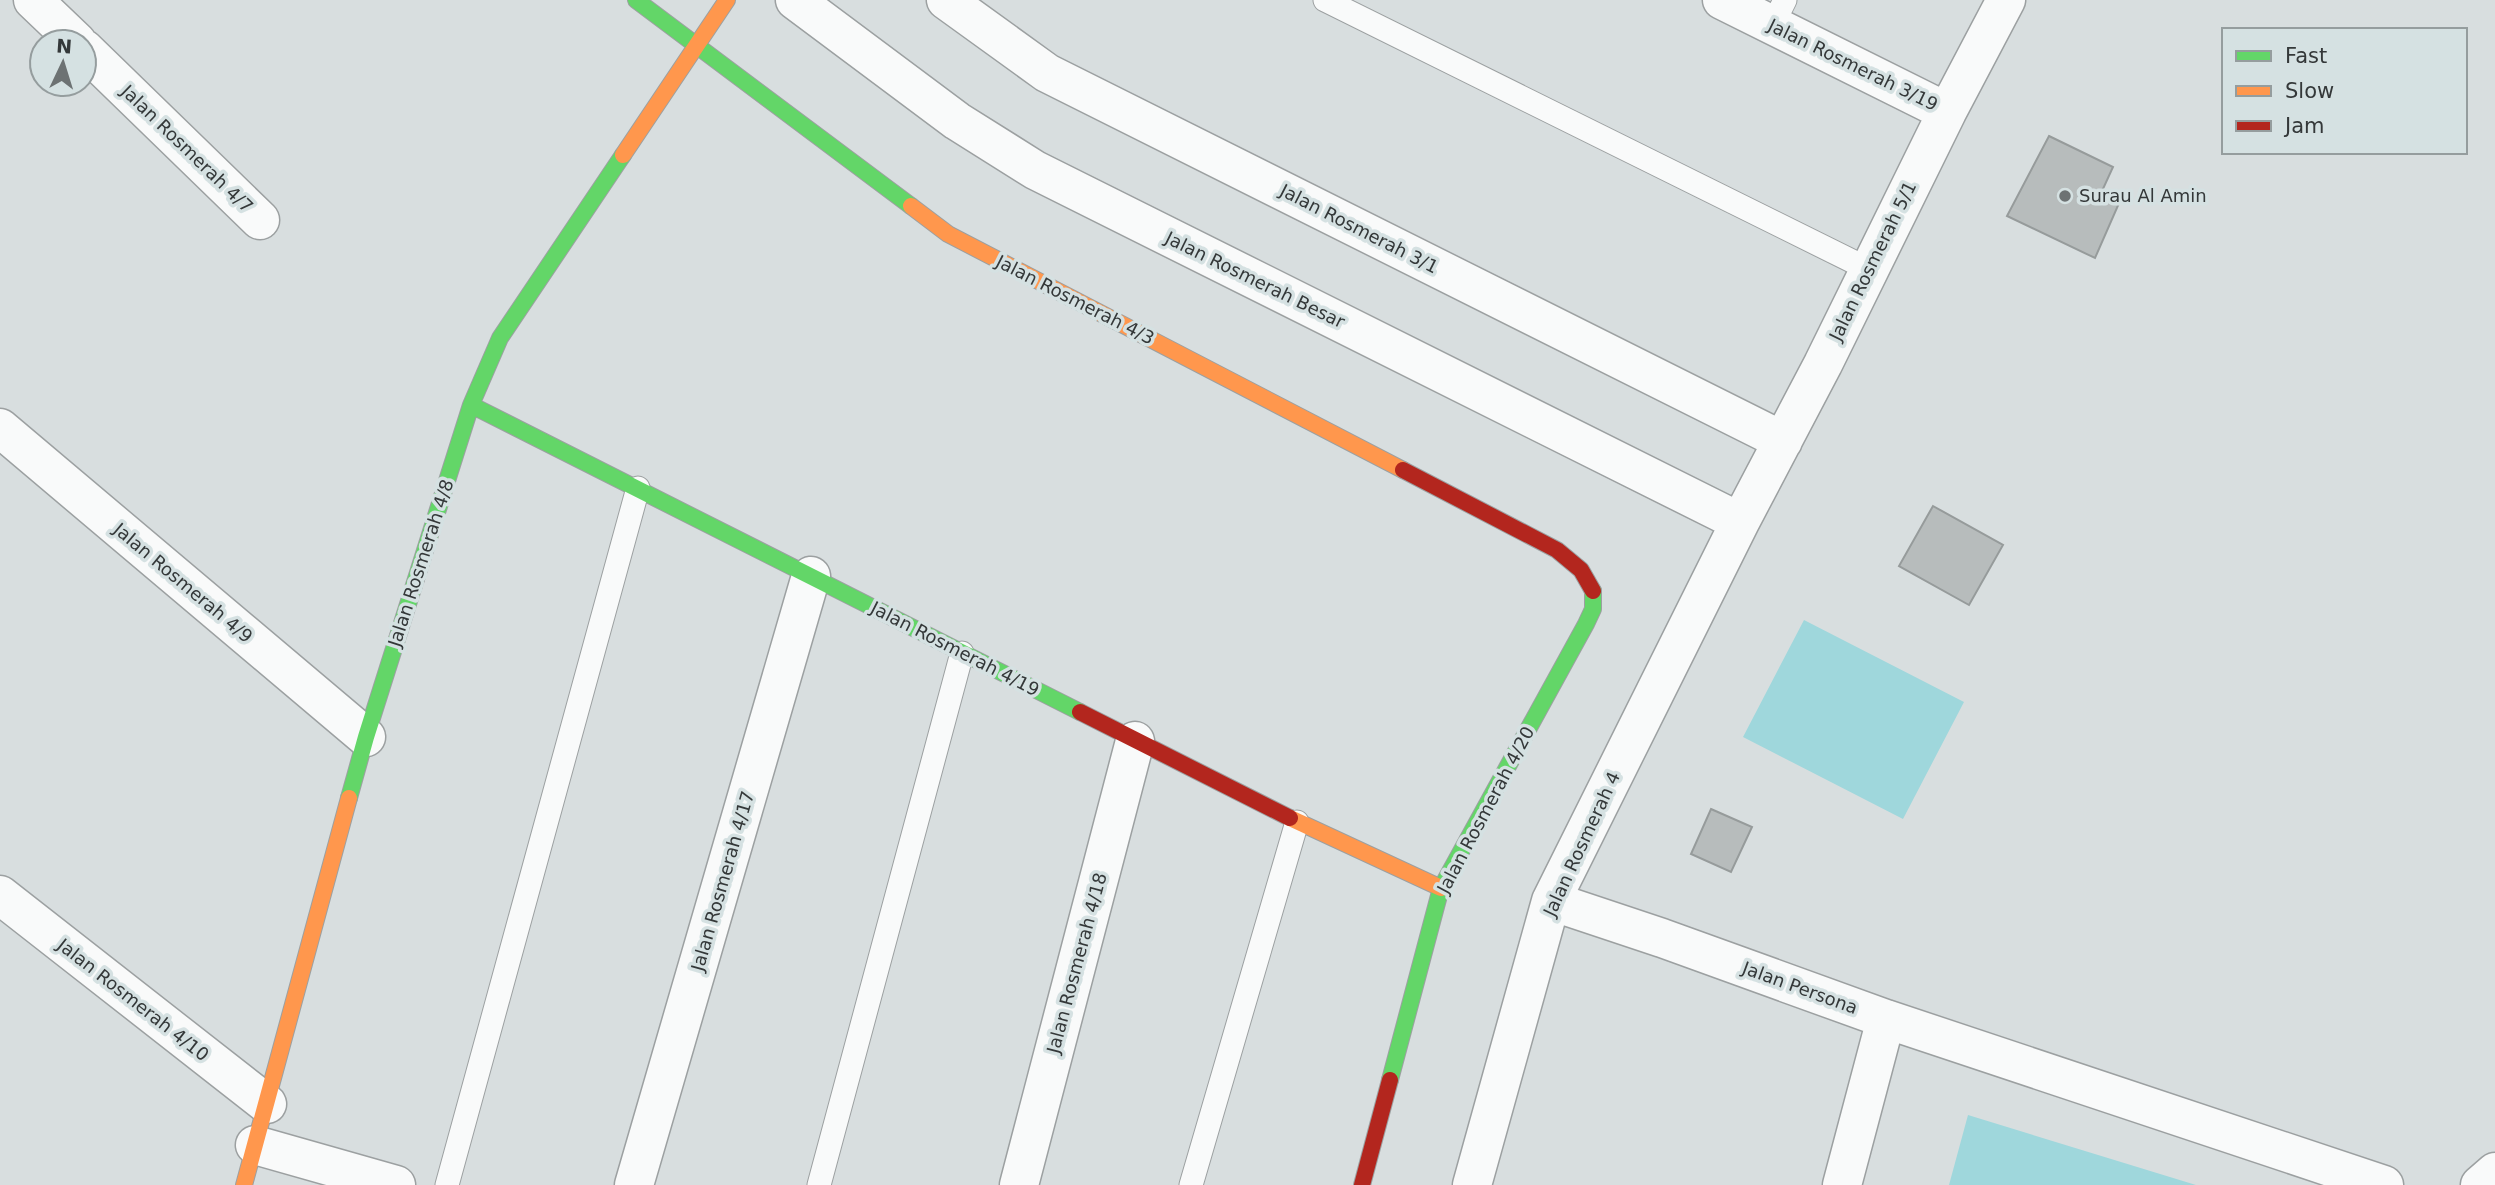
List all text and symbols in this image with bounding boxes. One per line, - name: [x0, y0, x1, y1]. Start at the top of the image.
- street label: Jalan Rosmerah 3/19: [1764, 14, 1941, 115]
- north arrow: [28, 28, 98, 98]
- legend: [2222, 28, 2467, 154]
- text: N: [55, 35, 73, 58]
- text: Fast: [2285, 44, 2327, 68]
- text: Slow: [2285, 79, 2334, 103]
- street label: Jalan Rosmerah 4/7: [116, 80, 257, 217]
- text: Jam: [2283, 114, 2325, 138]
- street label: Jalan Rosmerah 5/1: [1824, 178, 1920, 345]
- street label: Jalan Rosmerah 3/1: [1276, 179, 1442, 278]
- place label: Surau Al Amin: [2079, 185, 2207, 206]
- marker: Surau Al Amin: [2057, 188, 2073, 204]
- street label: Jalan Rosmerah Besar: [1161, 226, 1349, 332]
- street label: Jalan Rosmerah 4/3: [992, 250, 1158, 349]
- street label: Jalan Rosmerah 4/8: [383, 477, 458, 650]
- street label: Jalan Rosmerah 4/9: [109, 518, 257, 647]
- street label: Jalan Rosmerah 4/19: [867, 596, 1043, 700]
- street label: Jalan Rosmerah 4/20: [1432, 723, 1539, 898]
- street label: Jalan Rosmerah 4: [1538, 768, 1624, 920]
- street label: Jalan Rosmerah 4/17: [686, 788, 758, 974]
- street label: Jalan Rosmerah 4/18: [1042, 870, 1111, 1056]
- street label: Jalan Rosmerah 4/10: [53, 933, 213, 1065]
- street label: Jalan Persona: [1739, 957, 1861, 1018]

